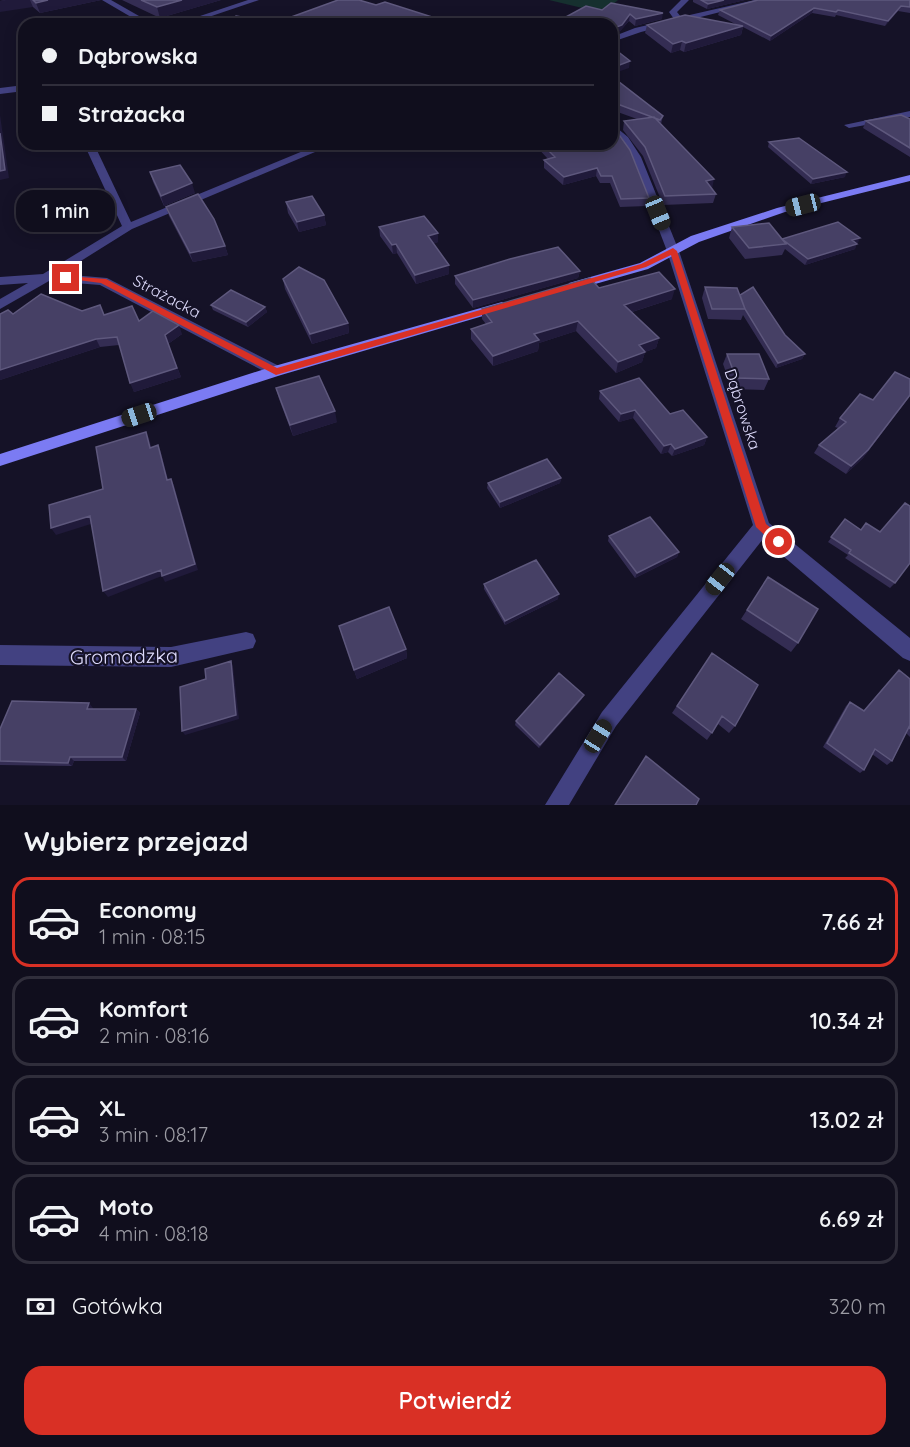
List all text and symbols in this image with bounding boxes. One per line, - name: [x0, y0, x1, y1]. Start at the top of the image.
- text: Dąbrowska: [78, 42, 198, 70]
- text: Strażacka: [78, 100, 185, 128]
- callout: 1 min: [16, 191, 116, 233]
- car: [783, 192, 823, 218]
- car: [643, 193, 673, 233]
- text: 1 min: [42, 198, 89, 223]
- route end: [52, 264, 79, 291]
- street label: Strażacka: [130, 270, 204, 322]
- street label: Dąbrowska: [721, 366, 765, 452]
- car: [119, 401, 159, 429]
- route start: [765, 528, 792, 555]
- car: [702, 559, 738, 599]
- street label: Gromadzka: [70, 643, 178, 669]
- car: [581, 716, 615, 756]
- text: Wybierz przejazd: [24, 824, 248, 858]
- icon: car: [27, 895, 81, 949]
- text: Economy: [99, 896, 197, 924]
- text: 7.66 zł: [821, 908, 883, 936]
- text: 1 min · 08:15: [99, 924, 206, 949]
- icon: car: [27, 994, 81, 1048]
- text: Komfort: [99, 995, 188, 1023]
- text: 10.34 zł: [810, 1007, 883, 1035]
- text: 2 min · 08:16: [99, 1023, 209, 1048]
- icon: car: [27, 1093, 81, 1147]
- text: XL: [99, 1094, 126, 1122]
- text: 13.02 zł: [810, 1106, 883, 1134]
- text: 3 min · 08:17: [99, 1122, 208, 1147]
- icon: car: [27, 1192, 81, 1246]
- text: Moto: [99, 1193, 153, 1221]
- text: 6.69 zł: [819, 1205, 883, 1233]
- text: 4 min · 08:18: [99, 1221, 209, 1246]
- icon: cash: [24, 1290, 57, 1323]
- text: Gotówka: [72, 1292, 163, 1320]
- text: 320 m: [829, 1294, 886, 1319]
- button: Potwierdź: [24, 1366, 886, 1435]

